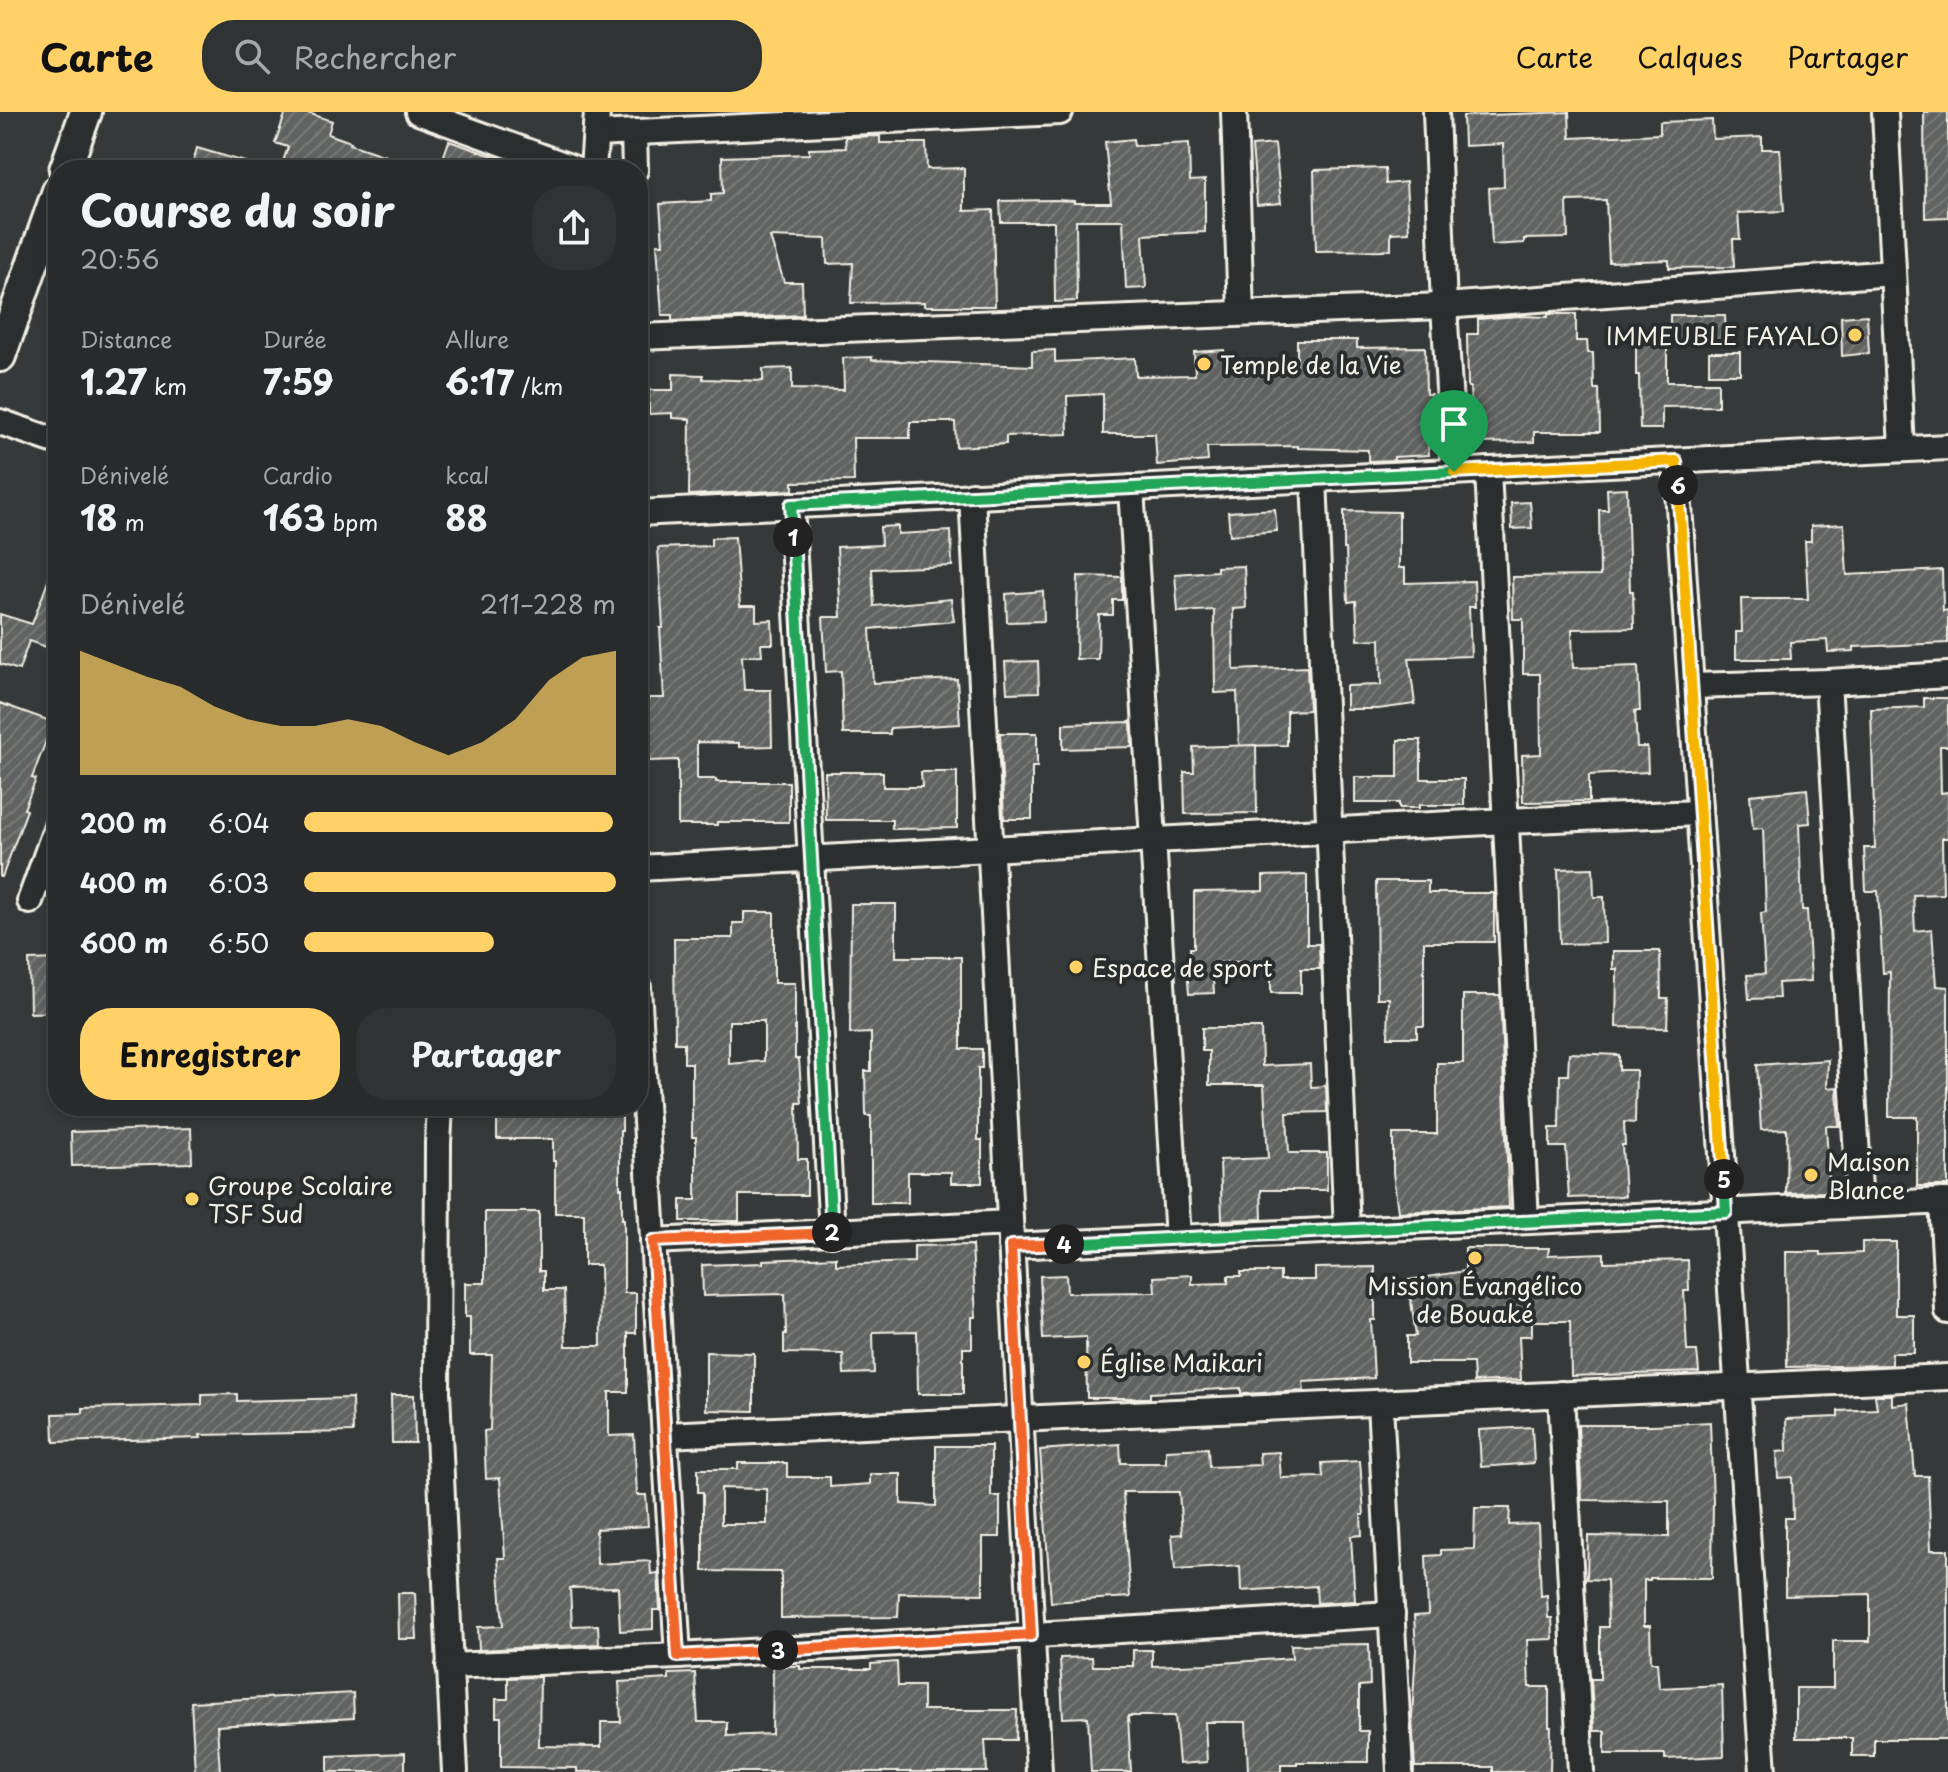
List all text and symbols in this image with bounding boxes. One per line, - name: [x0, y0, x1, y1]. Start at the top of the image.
- search box: [202, 20, 762, 92]
- text: Carte: [40, 28, 154, 85]
- icon: search: [230, 34, 274, 78]
- text: Rechercher: [294, 34, 456, 79]
- text: Carte: [1515, 35, 1593, 78]
- text: Calques: [1637, 35, 1743, 78]
- text: Partager: [1787, 35, 1908, 78]
- text: Course du soir: [80, 176, 395, 242]
- button: share: [532, 186, 616, 270]
- text: 20:56: [80, 239, 159, 278]
- place label: IMMEUBLE FAYALO: [1606, 317, 1839, 353]
- text: Distance: [80, 322, 172, 355]
- text: Durée: [263, 322, 327, 355]
- text: Allure: [445, 322, 509, 355]
- marker: IMMEUBLE FAYALO: [1846, 326, 1864, 344]
- place label: Temple de la Vie: [1220, 346, 1402, 382]
- text: 1.27: [80, 355, 147, 407]
- text: 7:59: [263, 355, 333, 407]
- text: 6:17: [445, 355, 514, 407]
- marker: Temple de la Vie: [1195, 355, 1213, 373]
- text: km: [147, 369, 187, 402]
- text: /km: [514, 369, 563, 402]
- pin: [1420, 390, 1488, 472]
- icon: arrive: [1432, 402, 1476, 446]
- text: Dénivelé: [80, 458, 169, 491]
- text: Cardio: [263, 458, 333, 491]
- text: kcal: [445, 458, 489, 491]
- pin: 6: [1658, 465, 1698, 505]
- text: 6: [1670, 468, 1686, 501]
- text: 18: [80, 491, 118, 543]
- text: 163: [263, 491, 326, 543]
- text: 88: [445, 491, 488, 543]
- text: m: [118, 505, 145, 538]
- text: bpm: [326, 505, 378, 538]
- pin: 1: [773, 517, 813, 557]
- text: 1: [788, 520, 798, 553]
- text: Dénivelé: [80, 584, 185, 623]
- text: 211–228 m: [480, 584, 616, 623]
- text: 200 m: [80, 803, 167, 842]
- text: 6:04: [208, 803, 270, 842]
- text: 400 m: [80, 863, 168, 902]
- text: 6:03: [208, 863, 269, 902]
- text: 600 m: [80, 923, 168, 962]
- text: 6:50: [208, 923, 269, 962]
- place label: Espace de sport: [1092, 949, 1273, 985]
- marker: Espace de sport: [1067, 958, 1085, 976]
- button: Enregistrer: [80, 1008, 340, 1100]
- button: Partager: [356, 1008, 616, 1100]
- place label: Maison Blance: [1827, 1143, 1910, 1207]
- pin: 5: [1704, 1159, 1744, 1199]
- text: 5: [1717, 1162, 1731, 1195]
- marker: Maison Blance: [1802, 1166, 1820, 1184]
- place label: Groupe Scolaire TSF Sud: [208, 1167, 393, 1231]
- marker: Groupe Scolaire TSF Sud: [183, 1190, 201, 1208]
- pin: 2: [812, 1212, 852, 1252]
- text: 2: [824, 1215, 840, 1248]
- pin: 4: [1044, 1224, 1084, 1264]
- text: 4: [1057, 1227, 1071, 1260]
- marker: Mission Évangélico de Bouaké: [1466, 1249, 1484, 1267]
- place label: Mission Évangélico de Bouaké: [1367, 1267, 1583, 1331]
- place label: Église Maikari: [1100, 1344, 1263, 1380]
- marker: Église Maikari: [1075, 1353, 1093, 1371]
- pin: 3: [758, 1630, 798, 1670]
- text: 3: [771, 1633, 785, 1666]

